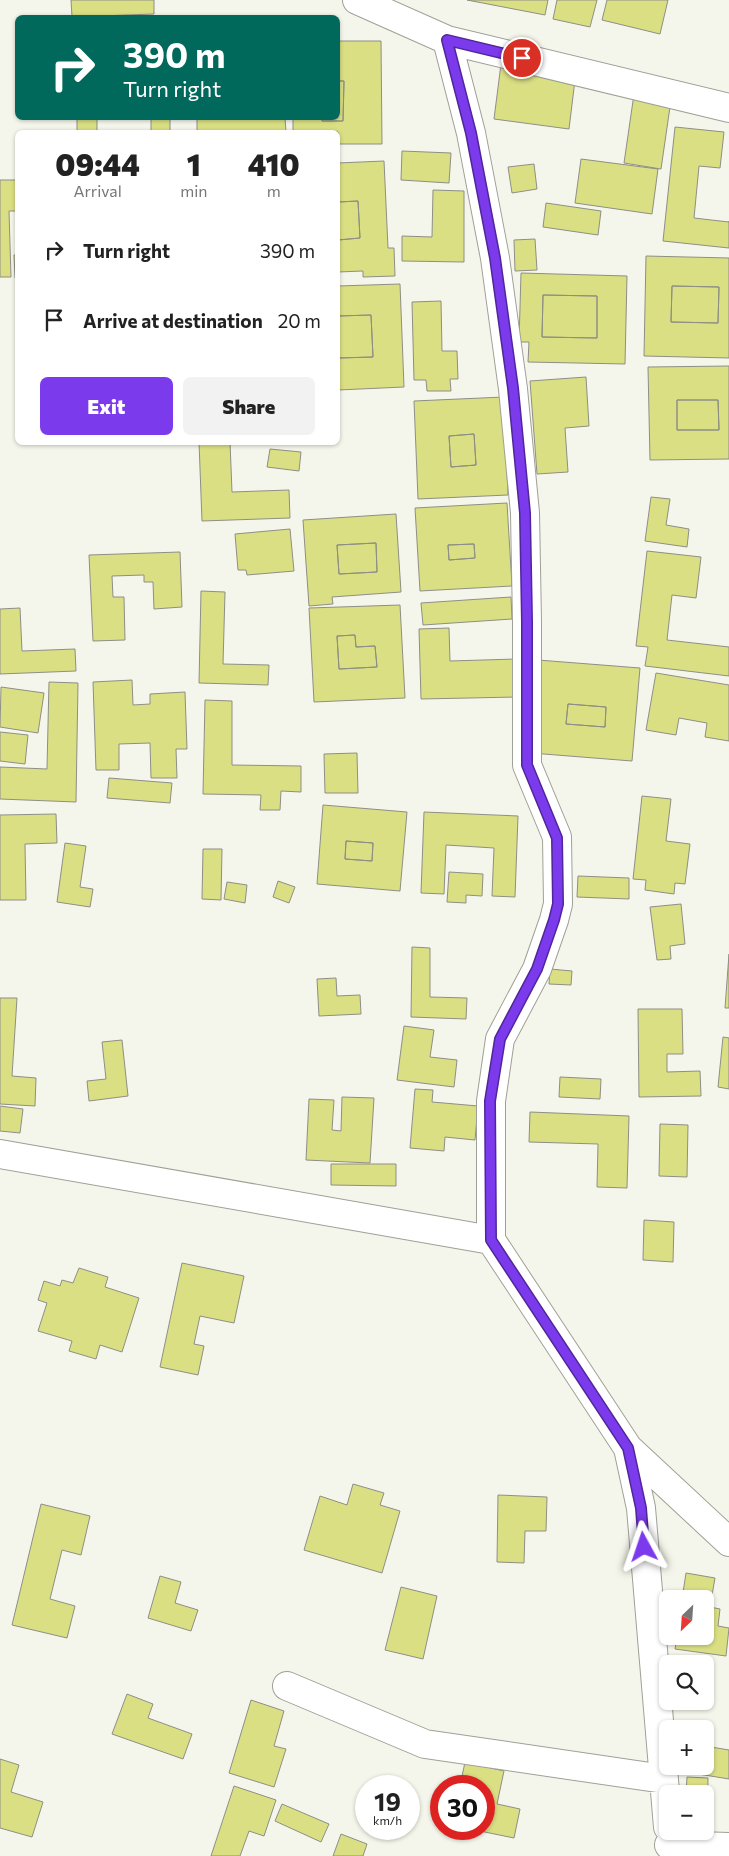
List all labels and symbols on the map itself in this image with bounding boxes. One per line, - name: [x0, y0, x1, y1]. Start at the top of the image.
- pin: [501, 37, 543, 79]
- position arrow: [617, 1520, 669, 1572]
- north arrow: [659, 1590, 714, 1645]
- speed limit sign: 30: [430, 1775, 495, 1840]

